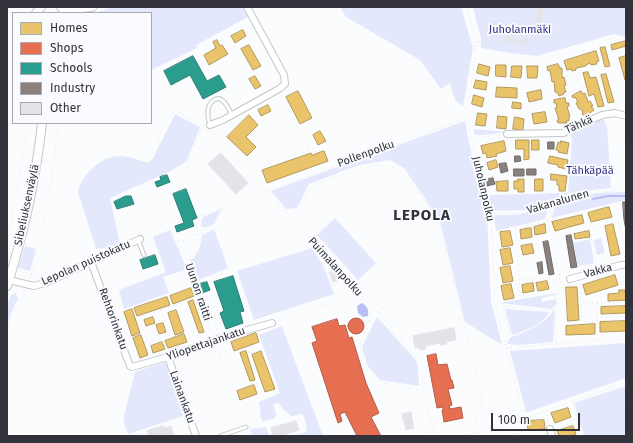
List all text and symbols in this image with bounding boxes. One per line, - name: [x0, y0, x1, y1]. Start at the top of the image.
- legend: [12, 12, 152, 124]
- text: Homes: [50, 21, 88, 35]
- park label: Juholanmäki: [489, 23, 551, 37]
- text: Shops: [50, 41, 83, 55]
- text: Schools: [50, 61, 92, 75]
- text: Industry: [50, 81, 95, 95]
- text: Other: [50, 101, 81, 115]
- street label: Tähkä: [563, 113, 595, 137]
- street label: Pollenpolku: [336, 138, 396, 170]
- street label: Juholanpolku: [469, 155, 497, 223]
- street label: Sibeliuksenväylä: [12, 163, 42, 247]
- park label: Tähkäpää: [566, 164, 614, 178]
- street label: Vakanalunen: [525, 187, 591, 217]
- district label: LEPOLA: [393, 207, 451, 225]
- street label: Puimalanpolku: [305, 235, 365, 299]
- street label: Lepolan puistokatu: [40, 237, 132, 289]
- street label: Vakka: [582, 261, 614, 281]
- street label: Uunon raitti: [182, 262, 214, 322]
- street label: Rehtorinkatu: [96, 286, 130, 352]
- street label: Yliopettajankatu: [165, 324, 247, 364]
- street label: Lainankatu: [166, 369, 198, 425]
- scale bar: [493, 405, 582, 431]
- text: 100 m: [498, 413, 530, 427]

